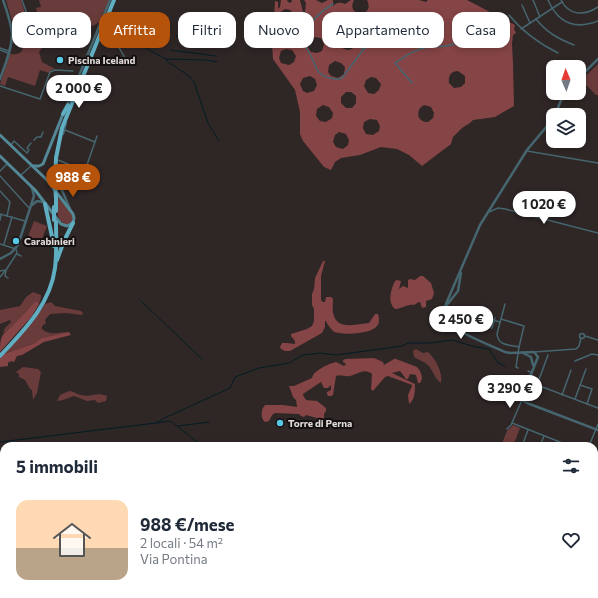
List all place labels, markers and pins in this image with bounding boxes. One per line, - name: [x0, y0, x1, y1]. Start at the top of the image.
- place label: Piscina Iceland: [68, 54, 136, 66]
- marker: Piscina Iceland: [55, 55, 65, 65]
- pin: 2 000 €: [42, 75, 116, 109]
- pin: 988 €: [45, 164, 101, 198]
- pin: 1 020 €: [507, 191, 581, 225]
- place label: Carabinieri: [24, 235, 75, 247]
- marker: Carabinieri: [11, 236, 21, 246]
- pin: 2 450 €: [424, 306, 498, 340]
- pin: 3 290 €: [473, 375, 547, 409]
- place label: Torre di Perna: [288, 417, 352, 429]
- marker: Torre di Perna: [275, 418, 285, 428]

